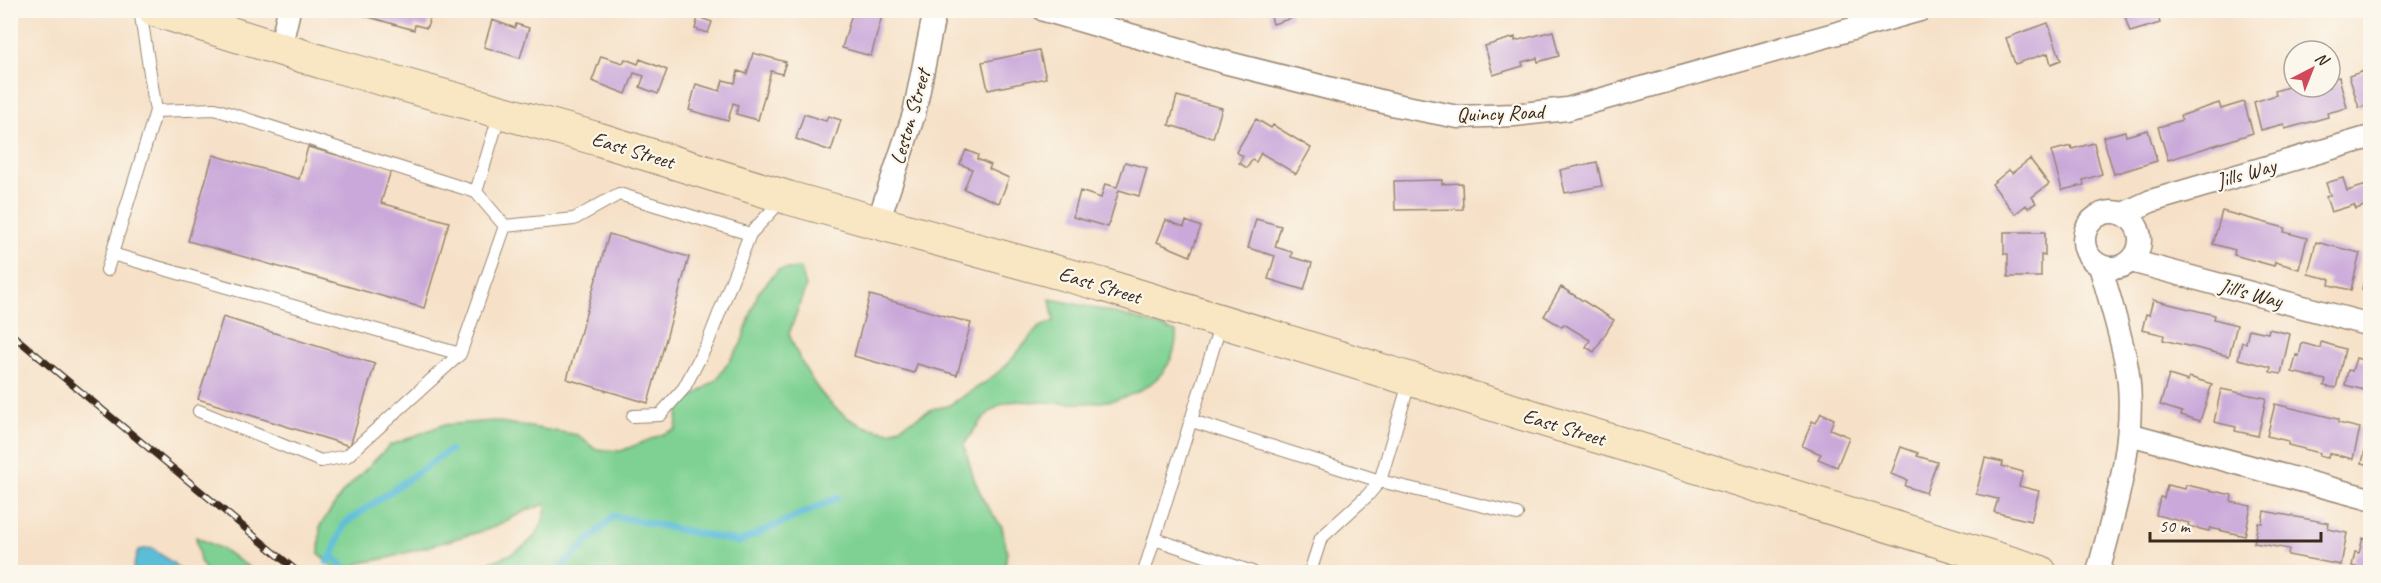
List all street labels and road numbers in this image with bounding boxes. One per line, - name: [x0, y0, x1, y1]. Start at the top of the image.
- street label: Leston Street: [884, 64, 937, 167]
- street label: Quincy Road: [1456, 98, 1548, 128]
- street label: East Street: [589, 125, 679, 175]
- street label: Jills Way: [2212, 152, 2280, 194]
- street label: East Street: [1056, 260, 1146, 310]
- street label: Jill's Way: [2216, 272, 2287, 314]
- street label: East Street: [1520, 402, 1610, 452]

